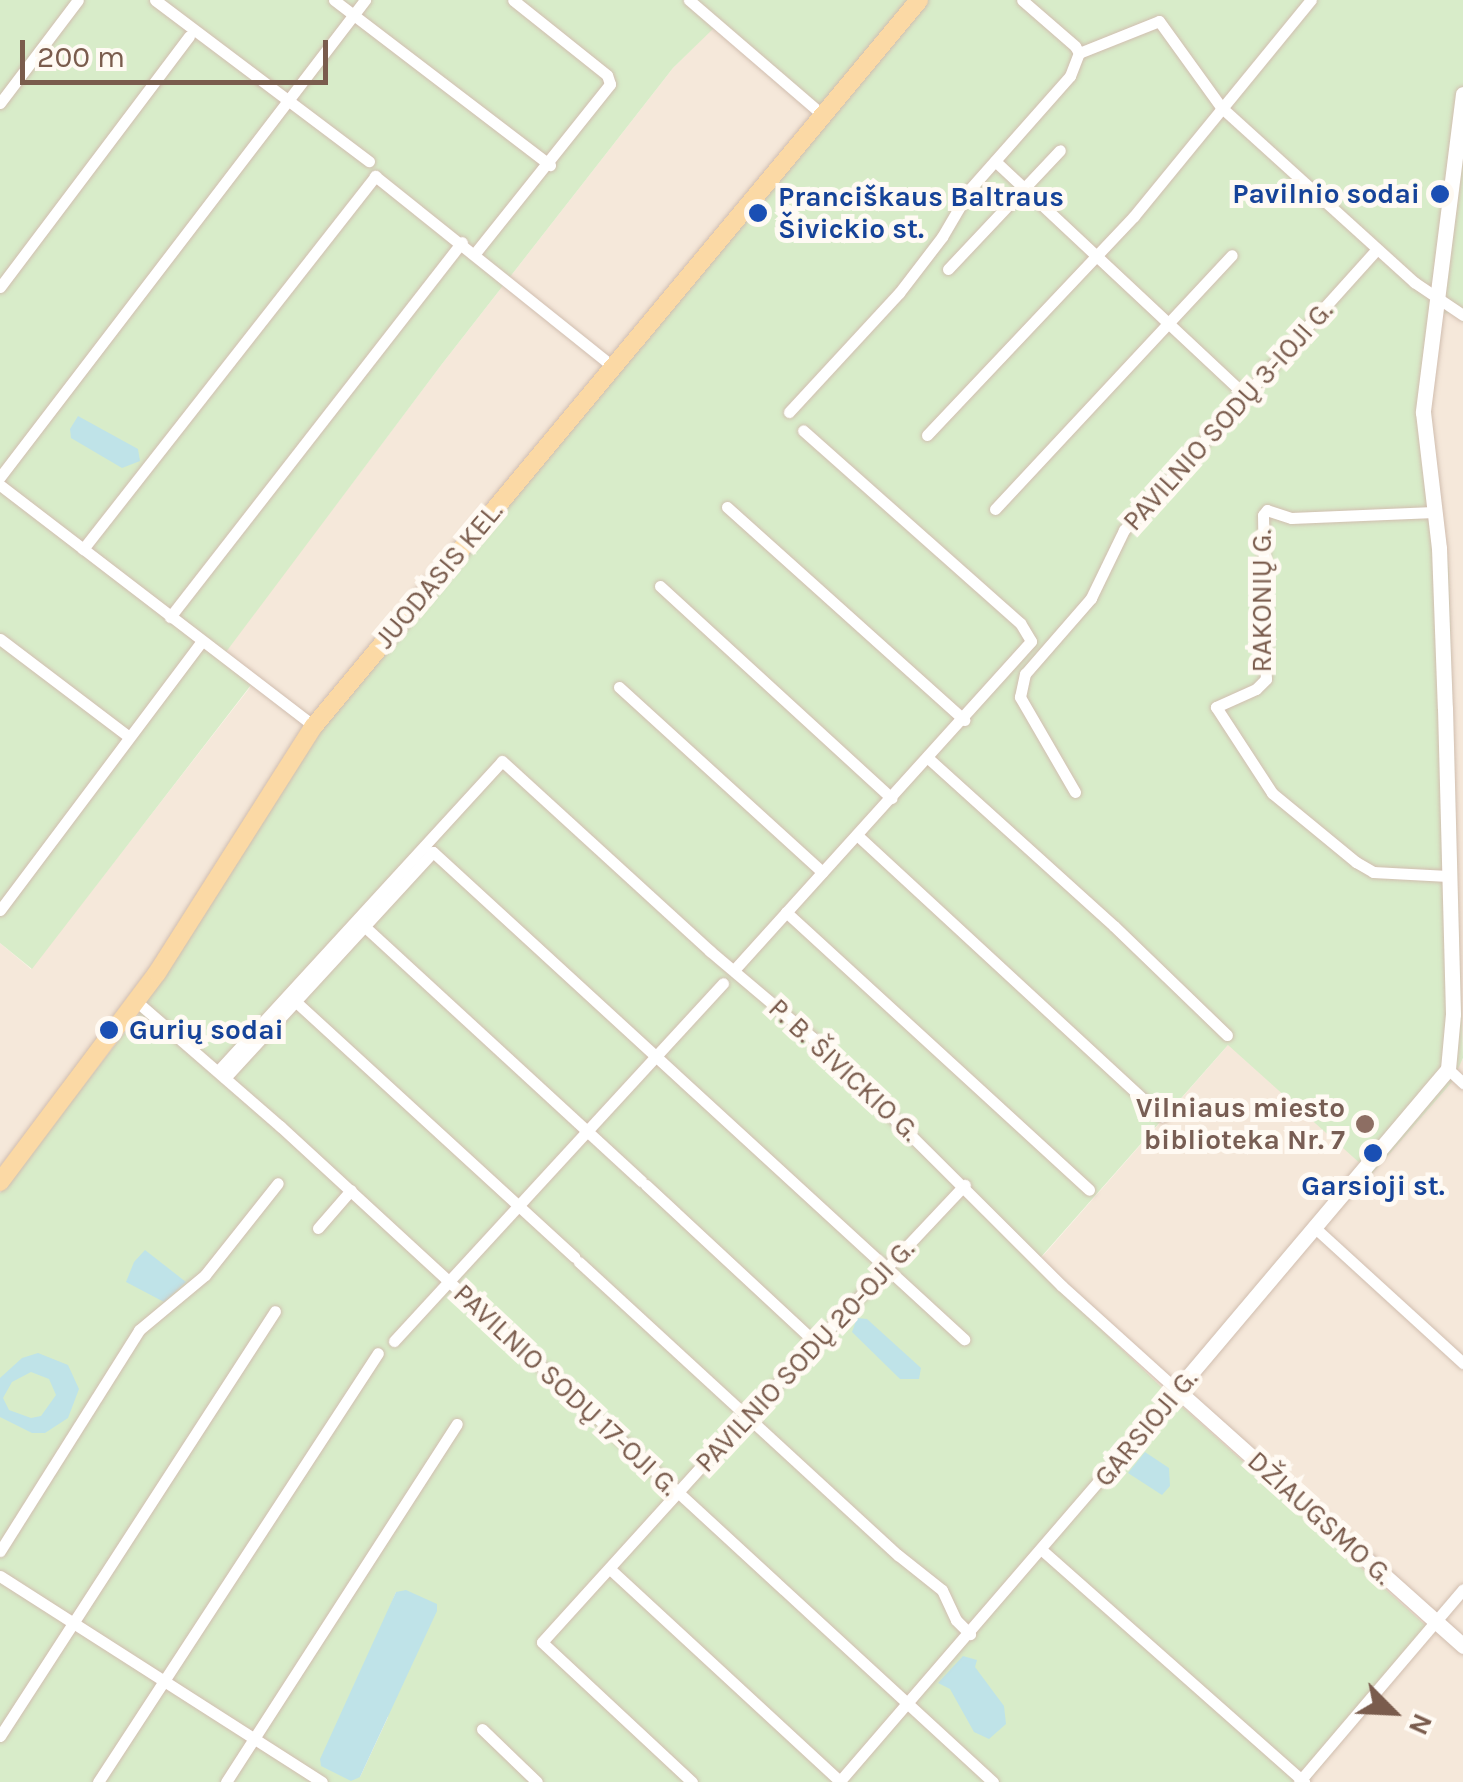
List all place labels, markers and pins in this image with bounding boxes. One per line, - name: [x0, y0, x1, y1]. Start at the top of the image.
- place label: Pavilnio sodai: [1232, 177, 1420, 211]
- place label: Pranciškaus Baltraus Šivickio st.: [778, 180, 1064, 246]
- marker: Pavilnio sodai: [1429, 183, 1451, 205]
- marker: Pranciškaus Baltraus Šivickio st.: [747, 202, 769, 224]
- place label: Gurių sodai: [129, 1013, 284, 1047]
- marker: Gurių sodai: [98, 1019, 120, 1041]
- place label: Vilniaus miesto biblioteka Nr. 7: [1136, 1091, 1345, 1157]
- marker: Vilniaus miesto biblioteka Nr. 7: [1354, 1113, 1376, 1135]
- marker: Garsioji st.: [1362, 1142, 1384, 1164]
- place label: Garsioji st.: [1301, 1169, 1445, 1203]

